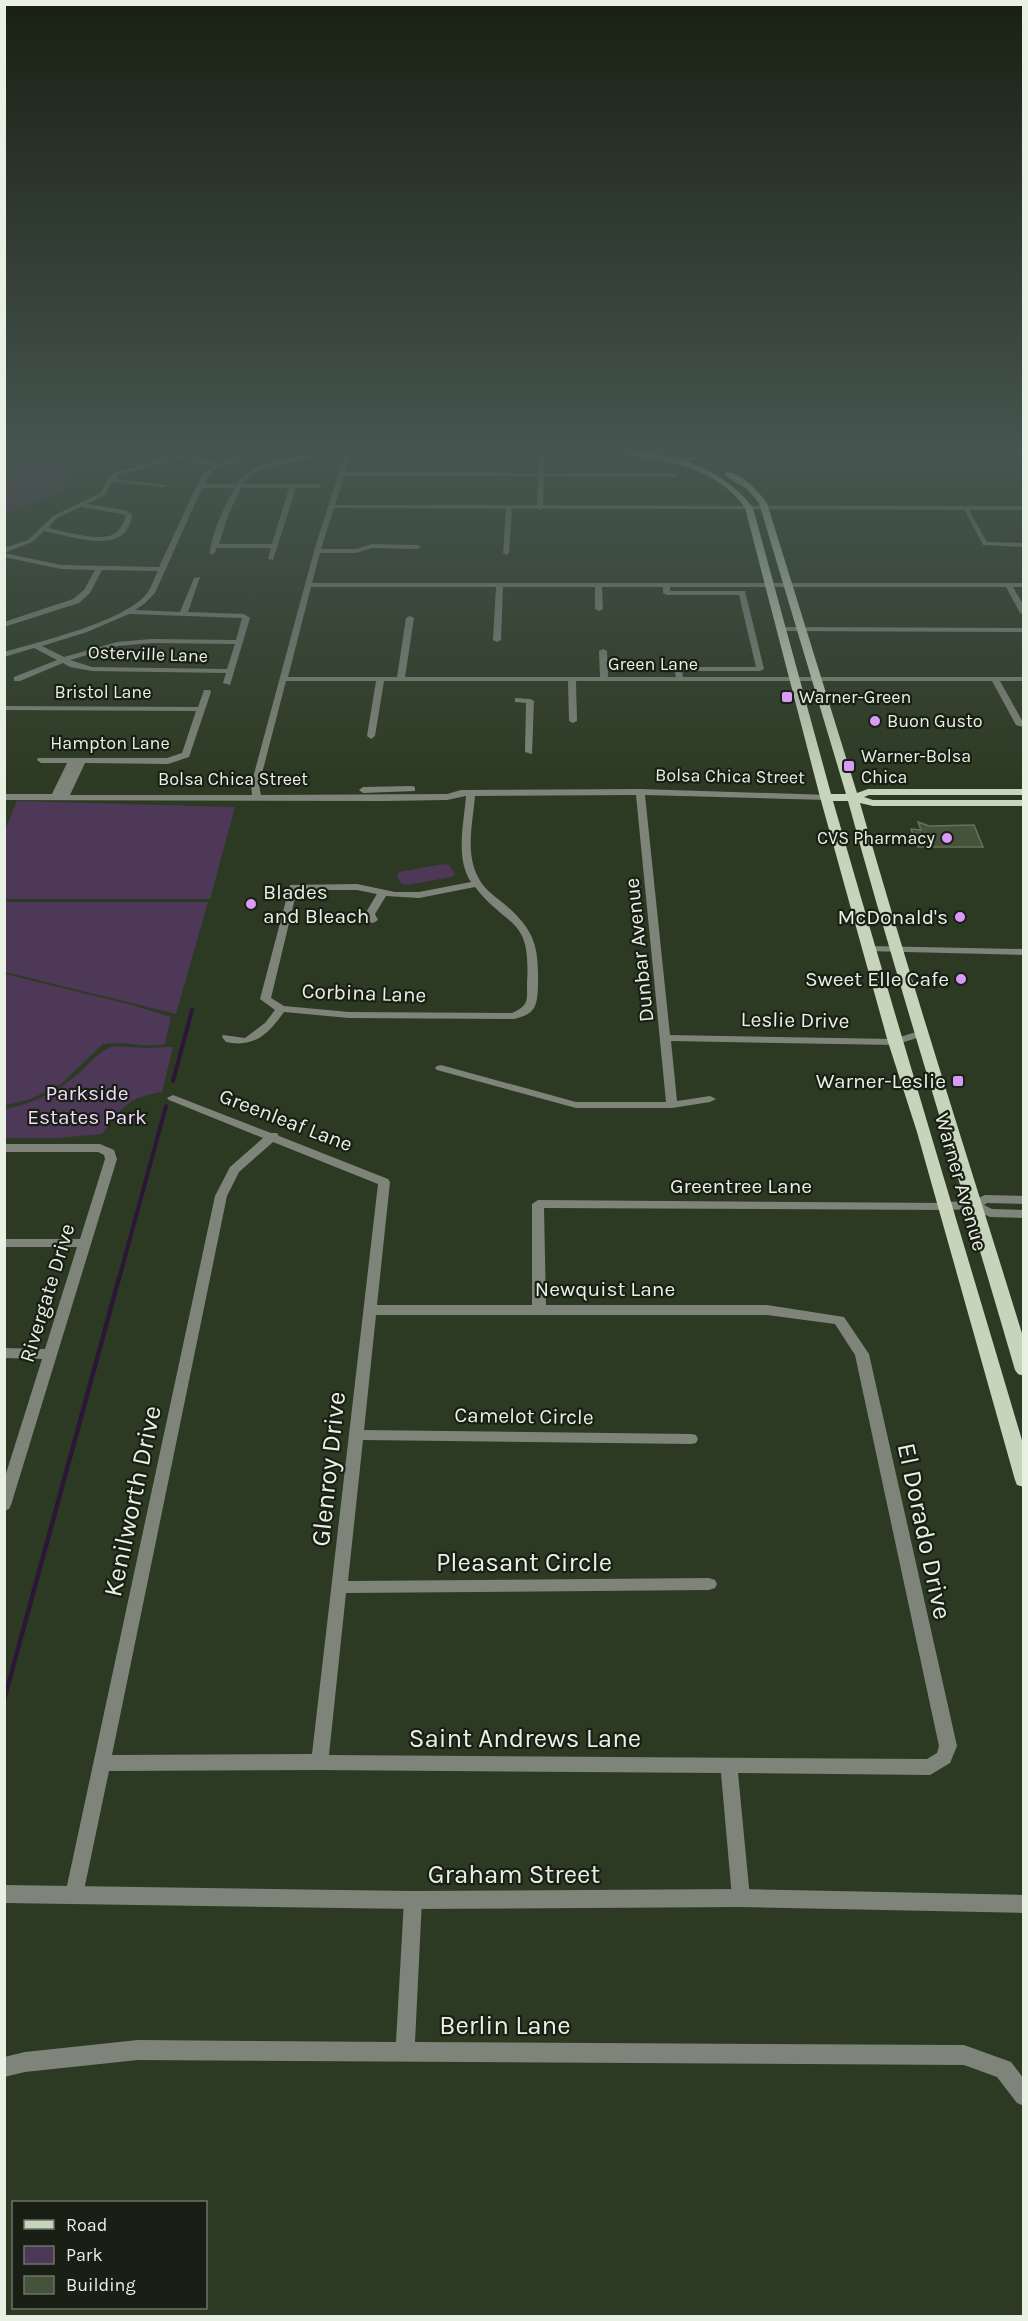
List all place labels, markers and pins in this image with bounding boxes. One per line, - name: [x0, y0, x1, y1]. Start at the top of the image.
- place label: Warner-Green: [799, 686, 911, 708]
- marker: Warner-Green: [780, 690, 794, 704]
- place label: Buon Gusto: [887, 710, 983, 732]
- marker: Buon Gusto: [868, 714, 882, 728]
- place label: Warner-Bolsa Chica: [861, 745, 971, 788]
- marker: Warner-Bolsa Chica: [842, 759, 856, 773]
- place label: CVS Pharmacy: [817, 827, 936, 849]
- marker: CVS Pharmacy: [940, 831, 954, 845]
- place label: Blades and Bleach: [263, 880, 369, 928]
- marker: Blades and Bleach: [244, 897, 258, 911]
- place label: McDonald's: [838, 905, 948, 929]
- marker: McDonald's: [953, 910, 967, 924]
- place label: Sweet Elle Cafe: [805, 967, 949, 991]
- marker: Sweet Elle Cafe: [954, 972, 968, 986]
- place label: Warner-Leslie: [816, 1069, 946, 1093]
- marker: Warner-Leslie: [951, 1074, 965, 1088]

